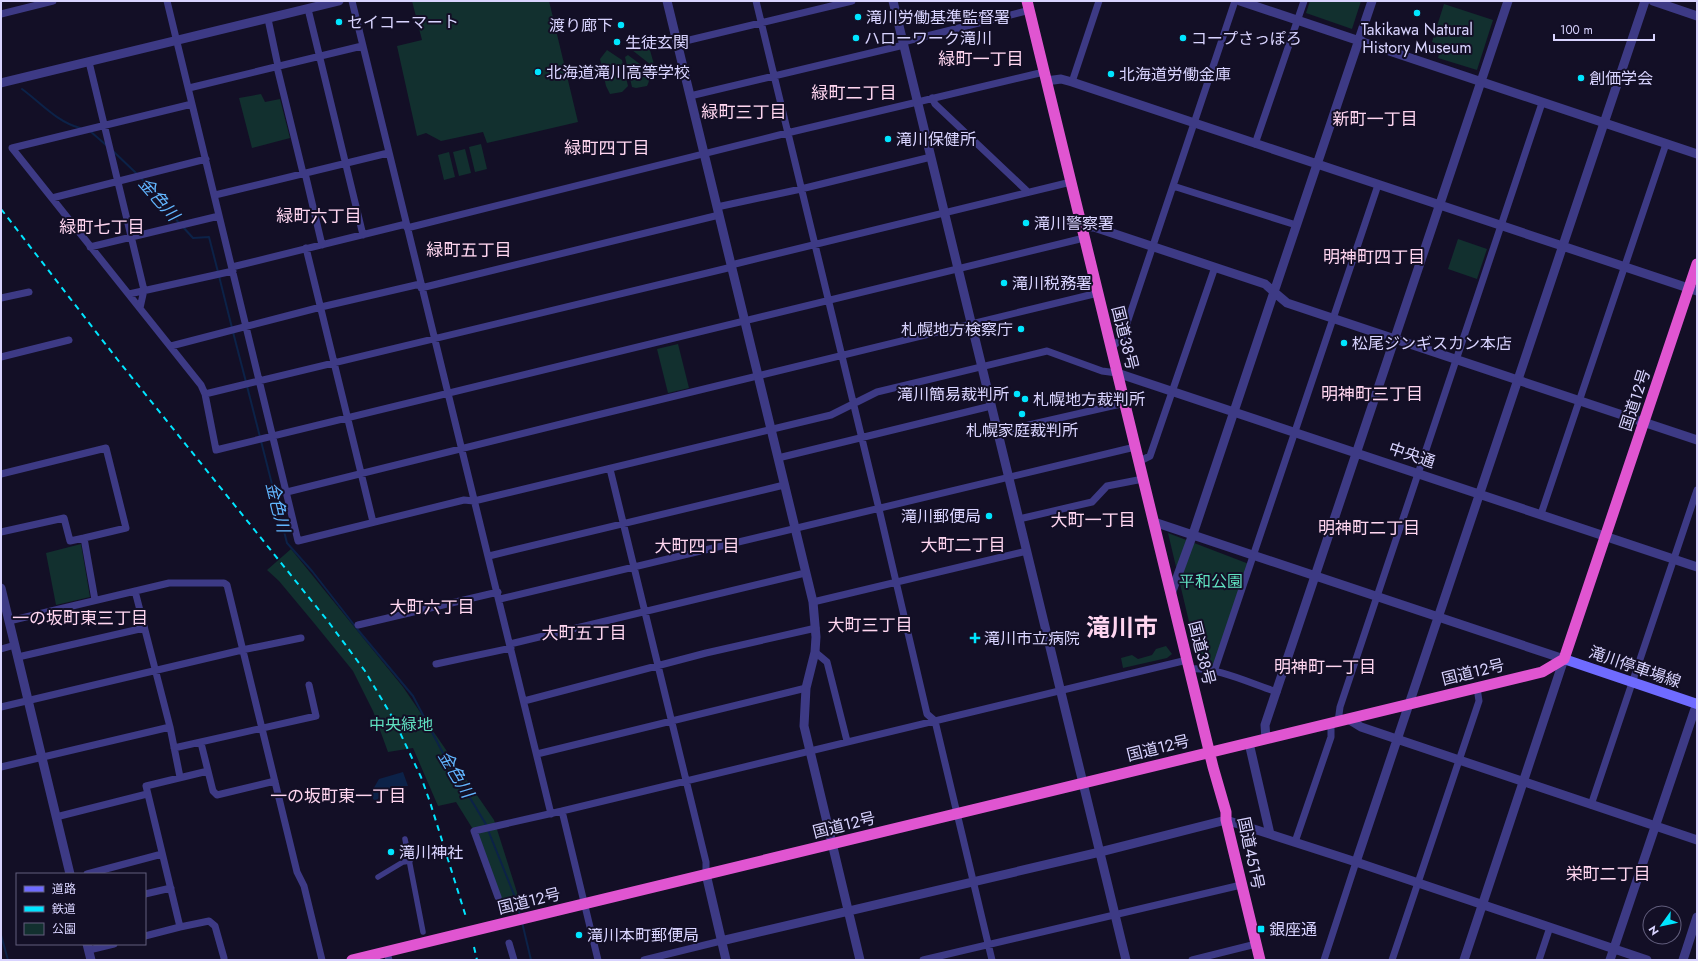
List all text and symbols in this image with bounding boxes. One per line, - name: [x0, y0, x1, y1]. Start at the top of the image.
- place label: 滝川労働基準監督署: [866, 6, 1010, 29]
- marker: Takikawa Natural History Museum: [1412, 8, 1422, 18]
- place label: セイコーマート: [347, 11, 459, 34]
- marker: 滝川労働基準監督署: [853, 12, 863, 22]
- place label: 渡り廊下: [549, 14, 613, 37]
- scale bar: [1554, 16, 1654, 42]
- marker: セイコーマート: [334, 17, 344, 27]
- place label: Takikawa Natural History Museum: [1361, 18, 1473, 59]
- marker: 渡り廊下: [616, 20, 626, 30]
- text: 100 m: [1560, 21, 1593, 39]
- place label: ハローワーク滝川: [864, 27, 992, 50]
- place label: コープさっぽろ: [1191, 27, 1302, 50]
- place label: 生徒玄関: [625, 31, 689, 54]
- marker: ハローワーク滝川: [851, 33, 861, 43]
- marker: コープさっぽろ: [1178, 33, 1188, 43]
- marker: 生徒玄関: [612, 37, 622, 47]
- district label: 緑町一丁目: [939, 47, 1024, 71]
- place label: 北海道滝川高等学校: [546, 61, 690, 84]
- place label: 北海道労働金庫: [1119, 63, 1231, 86]
- marker: 北海道滝川高等学校: [533, 67, 543, 77]
- place label: 創価学会: [1589, 67, 1653, 90]
- marker: 北海道労働金庫: [1106, 69, 1116, 79]
- marker: 創価学会: [1576, 73, 1586, 83]
- district label: 緑町二丁目: [812, 81, 897, 105]
- district label: 緑町三丁目: [702, 100, 787, 124]
- district label: 新町一丁目: [1333, 107, 1418, 131]
- place label: 滝川保健所: [896, 128, 976, 151]
- marker: 滝川保健所: [883, 134, 893, 144]
- district label: 緑町四丁目: [565, 136, 650, 160]
- water label: 金色川: [133, 172, 186, 228]
- district label: 緑町六丁目: [277, 204, 362, 228]
- place label: 滝川警察署: [1034, 212, 1114, 235]
- district label: 緑町七丁目: [60, 215, 145, 239]
- marker: 滝川警察署: [1021, 218, 1031, 228]
- district label: 緑町五丁目: [427, 238, 512, 262]
- district label: 明神町四丁目: [1323, 245, 1425, 269]
- place label: 滝川税務署: [1012, 272, 1092, 295]
- marker: 滝川税務署: [999, 278, 1009, 288]
- street label: 国道38号: [1106, 303, 1144, 373]
- place label: 札幌地方検察庁: [901, 318, 1013, 341]
- marker: 札幌地方検察庁: [1016, 324, 1026, 334]
- place label: 松尾ジンギスカン本店: [1352, 332, 1512, 355]
- marker: 松尾ジンギスカン本店: [1339, 338, 1349, 348]
- street label: 国道12号: [1614, 366, 1656, 434]
- district label: 明神町三丁目: [1321, 382, 1423, 406]
- place label: 滝川簡易裁判所: [897, 383, 1009, 406]
- place label: 札幌地方裁判所: [1033, 388, 1145, 411]
- marker: 滝川簡易裁判所: [1012, 389, 1022, 399]
- marker: 札幌地方裁判所: [1020, 394, 1030, 404]
- marker: 札幌家庭裁判所: [1017, 409, 1027, 419]
- place label: 札幌家庭裁判所: [966, 419, 1078, 442]
- street label: 中央通: [1386, 436, 1438, 474]
- water label: 金色川: [260, 479, 296, 537]
- place label: 滝川郵便局: [901, 505, 981, 528]
- district label: 大町一丁目: [1051, 508, 1136, 532]
- marker: 滝川郵便局: [984, 511, 994, 521]
- district label: 明神町二丁目: [1318, 516, 1420, 540]
- district label: 大町二丁目: [921, 533, 1006, 557]
- district label: 大町四丁目: [655, 534, 740, 558]
- park label: 平和公園: [1179, 570, 1243, 593]
- district label: 大町六丁目: [390, 595, 475, 619]
- district label: 一の坂町東三丁目: [12, 606, 148, 630]
- district label: 滝川市: [1086, 610, 1158, 645]
- district label: 大町三丁目: [828, 613, 913, 637]
- street label: 国道38号: [1183, 618, 1221, 688]
- district label: 大町五丁目: [542, 621, 627, 645]
- place label: 滝川市立病院: [984, 627, 1080, 650]
- marker: 滝川市立病院: [969, 632, 981, 644]
- street label: 滝川停車場線: [1586, 640, 1684, 694]
- street label: 国道12号: [1439, 653, 1507, 691]
- district label: 明神町一丁目: [1274, 655, 1376, 679]
- park label: 中央緑地: [369, 713, 433, 736]
- street label: 国道12号: [1124, 729, 1192, 767]
- water label: 金色川: [433, 746, 480, 804]
- district label: 一の坂町東一丁目: [270, 784, 406, 808]
- street label: 国道12号: [810, 806, 878, 844]
- street label: 国道451号: [1232, 815, 1270, 891]
- place label: 滝川神社: [399, 841, 463, 864]
- marker: 滝川神社: [386, 847, 396, 857]
- district label: 栄町二丁目: [1566, 862, 1651, 886]
- legend: [16, 873, 146, 945]
- text: 道路: [52, 880, 76, 898]
- street label: 国道12号: [495, 882, 563, 920]
- text: 鉄道: [52, 900, 76, 918]
- north arrow: [1642, 905, 1682, 945]
- place label: 銀座通: [1269, 918, 1317, 941]
- text: 公園: [52, 920, 76, 938]
- text: N: [1645, 922, 1663, 938]
- place label: 滝川本町郵便局: [587, 924, 699, 947]
- marker: 銀座通: [1256, 924, 1266, 934]
- marker: 滝川本町郵便局: [574, 930, 584, 940]

